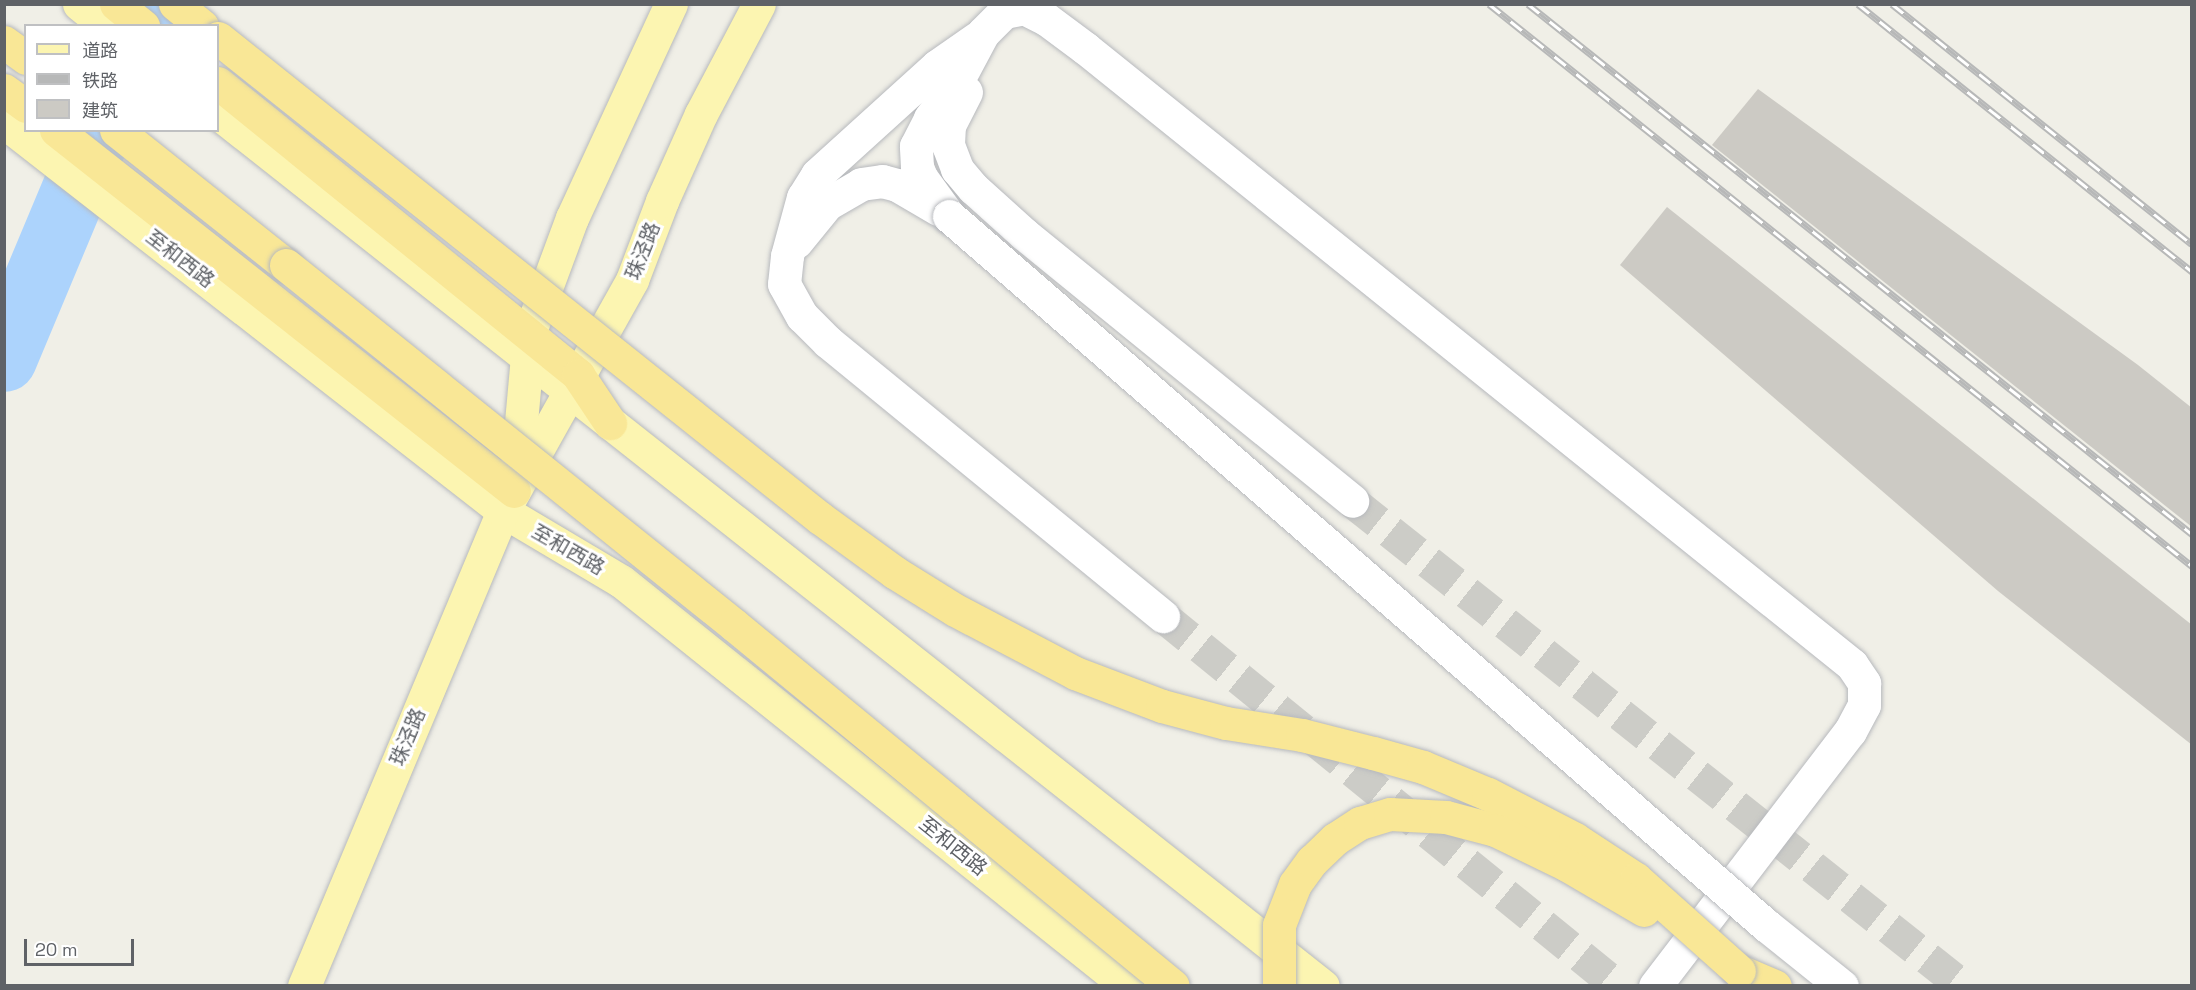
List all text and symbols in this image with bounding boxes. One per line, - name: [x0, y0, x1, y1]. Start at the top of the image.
- legend: [24, 24, 219, 132]
- text: 道路: [82, 39, 118, 62]
- text: 铁路: [82, 69, 118, 92]
- text: 建筑: [82, 99, 118, 122]
- street label: 珠泾路: [621, 219, 665, 283]
- street label: 至和西路: [141, 225, 219, 293]
- street label: 至和西路: [527, 520, 609, 580]
- street label: 珠泾路: [385, 705, 431, 769]
- street label: 至和西路: [914, 812, 992, 880]
- scale bar: [27, 927, 136, 965]
- text: 20 m: [35, 938, 78, 961]

